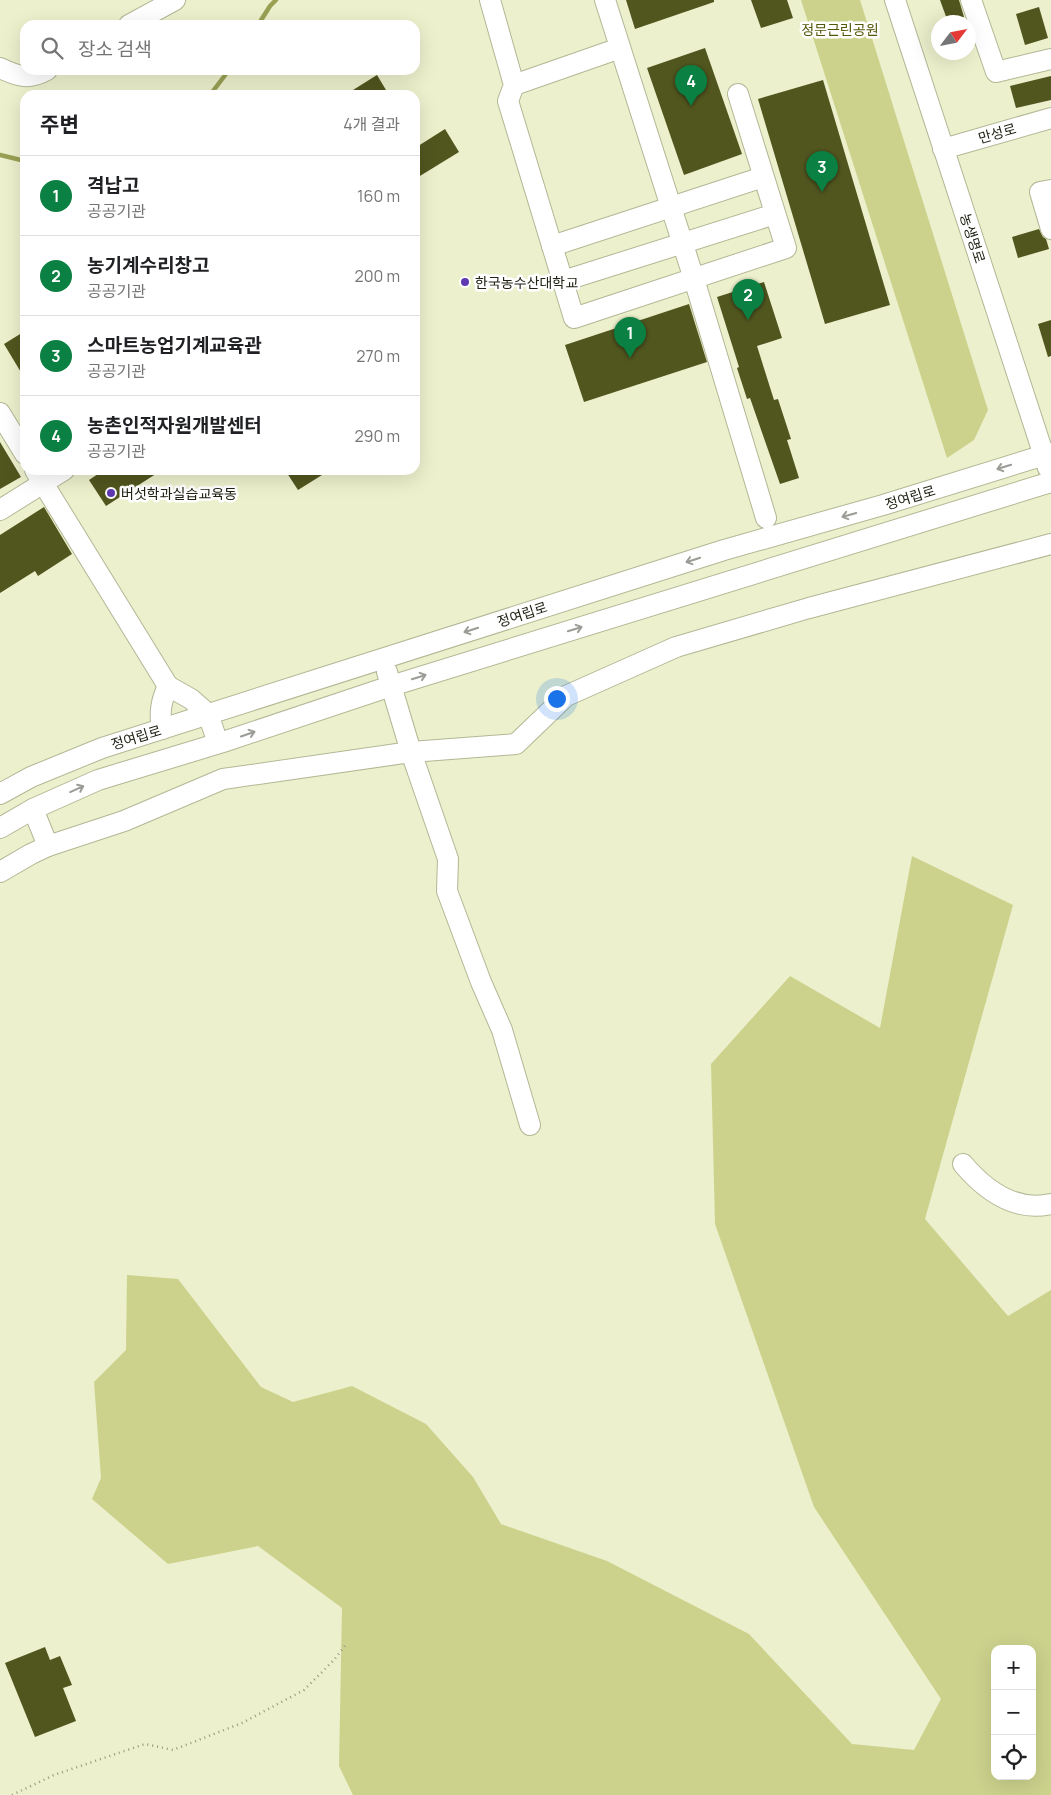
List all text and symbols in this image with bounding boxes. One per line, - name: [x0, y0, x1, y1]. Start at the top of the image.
- north arrow: [931, 15, 976, 60]
- search box: [20, 20, 420, 75]
- park label: 정문근린공원: [801, 20, 879, 39]
- icon: search: [38, 34, 66, 62]
- text: 장소 검색: [78, 36, 152, 62]
- pin: 4: [675, 65, 707, 106]
- text: 주변: [40, 110, 79, 138]
- text: 4개 결과: [343, 113, 400, 135]
- street label: 만성로: [976, 119, 1018, 147]
- pin: 3: [806, 151, 838, 192]
- text: 격납고: [87, 172, 139, 198]
- text: 1: [52, 185, 60, 207]
- text: 160 m: [357, 185, 400, 207]
- text: 공공기관: [87, 200, 146, 222]
- street label: 농생명로: [956, 211, 990, 266]
- text: 농기계수리창고: [87, 252, 209, 278]
- text: 2: [51, 265, 61, 287]
- text: 200 m: [355, 265, 400, 287]
- place label: 한국농수산대학교: [475, 273, 578, 292]
- marker: 한국농수산대학교: [459, 276, 471, 288]
- pin: 2: [732, 279, 764, 320]
- text: 공공기관: [87, 280, 146, 302]
- pin: 1: [614, 317, 646, 358]
- text: 스마트농업기계교육관: [87, 332, 262, 358]
- text: 3: [51, 345, 61, 367]
- text: 270 m: [356, 345, 400, 367]
- text: 공공기관: [87, 360, 146, 382]
- text: 농촌인적자원개발센터: [87, 412, 262, 438]
- text: 4: [51, 425, 61, 447]
- text: 290 m: [354, 425, 400, 447]
- text: 공공기관: [87, 440, 146, 462]
- one-way arrow: [997, 463, 1013, 473]
- street label: 정여립로: [883, 480, 938, 514]
- place label: 버섯학과실습교육동: [121, 484, 237, 503]
- marker: 버섯학과실습교육동: [105, 487, 117, 499]
- one-way arrow: [841, 510, 857, 520]
- one-way arrow: [685, 556, 701, 566]
- street label: 정여립로: [495, 597, 550, 631]
- one-way arrow: [566, 624, 582, 633]
- one-way arrow: [464, 626, 480, 636]
- one-way arrow: [411, 672, 427, 681]
- your location: [544, 686, 570, 712]
- street label: 정여립로: [109, 720, 164, 754]
- one-way arrow: [240, 728, 256, 738]
- one-way arrow: [69, 784, 84, 794]
- map controls: [991, 1645, 1036, 1780]
- button: +: [991, 1645, 1036, 1690]
- button: −: [991, 1690, 1036, 1735]
- button: locate: [991, 1735, 1036, 1780]

